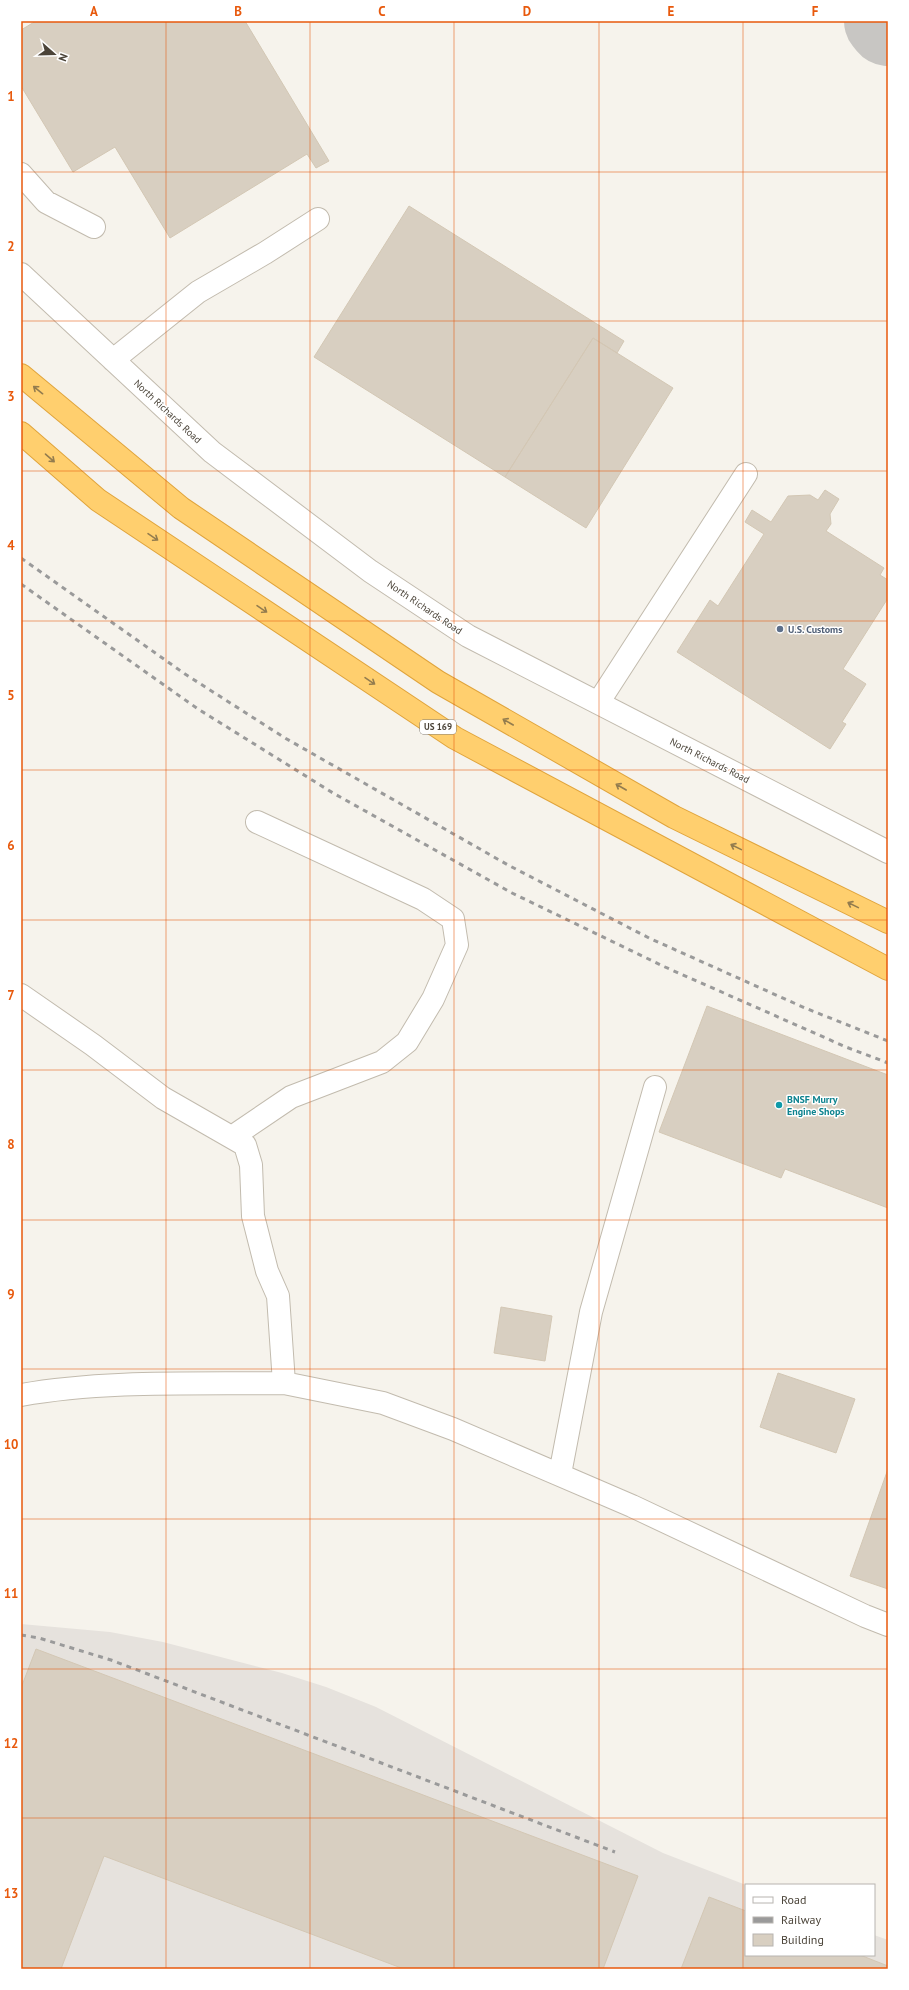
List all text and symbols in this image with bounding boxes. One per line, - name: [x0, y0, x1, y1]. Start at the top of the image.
- text: A: [90, 3, 98, 20]
- text: B: [234, 3, 242, 20]
- text: C: [378, 3, 386, 20]
- text: D: [523, 3, 531, 20]
- text: E: [668, 3, 675, 20]
- text: F: [812, 3, 819, 20]
- north arrow: [34, 34, 74, 74]
- text: N: [56, 52, 71, 63]
- text: 1: [7, 88, 15, 105]
- text: 2: [7, 238, 15, 255]
- street label: North Richards Road: [131, 377, 204, 446]
- one-way arrow: [33, 385, 44, 394]
- text: 3: [7, 388, 15, 405]
- one-way arrow: [45, 454, 56, 463]
- one-way arrow: [148, 533, 159, 541]
- text: 4: [7, 537, 15, 554]
- street label: North Richards Road: [385, 577, 465, 637]
- one-way arrow: [256, 605, 267, 613]
- place label: U.S. Customs: [788, 623, 842, 636]
- marker: U.S. Customs: [775, 624, 785, 634]
- one-way arrow: [364, 677, 375, 685]
- text: 5: [7, 687, 15, 704]
- one-way arrow: [502, 718, 514, 726]
- road number: US 169: [420, 720, 456, 734]
- street label: North Richards Road: [668, 735, 752, 786]
- one-way arrow: [615, 782, 627, 790]
- text: 6: [7, 837, 15, 854]
- one-way arrow: [730, 843, 742, 850]
- one-way arrow: [847, 901, 859, 908]
- text: 7: [7, 987, 15, 1004]
- place label: BNSF Murry Engine Shops: [787, 1093, 845, 1118]
- marker: BNSF Murry Engine Shops: [774, 1100, 784, 1110]
- text: 8: [7, 1136, 15, 1153]
- text: 9: [7, 1286, 15, 1303]
- text: 10: [4, 1436, 18, 1453]
- text: 11: [4, 1585, 18, 1602]
- text: 12: [4, 1735, 18, 1752]
- legend: [745, 1884, 875, 1956]
- text: 13: [4, 1885, 18, 1902]
- text: Road: [781, 1892, 806, 1907]
- text: Railway: [781, 1912, 821, 1927]
- text: Building: [781, 1932, 824, 1947]

